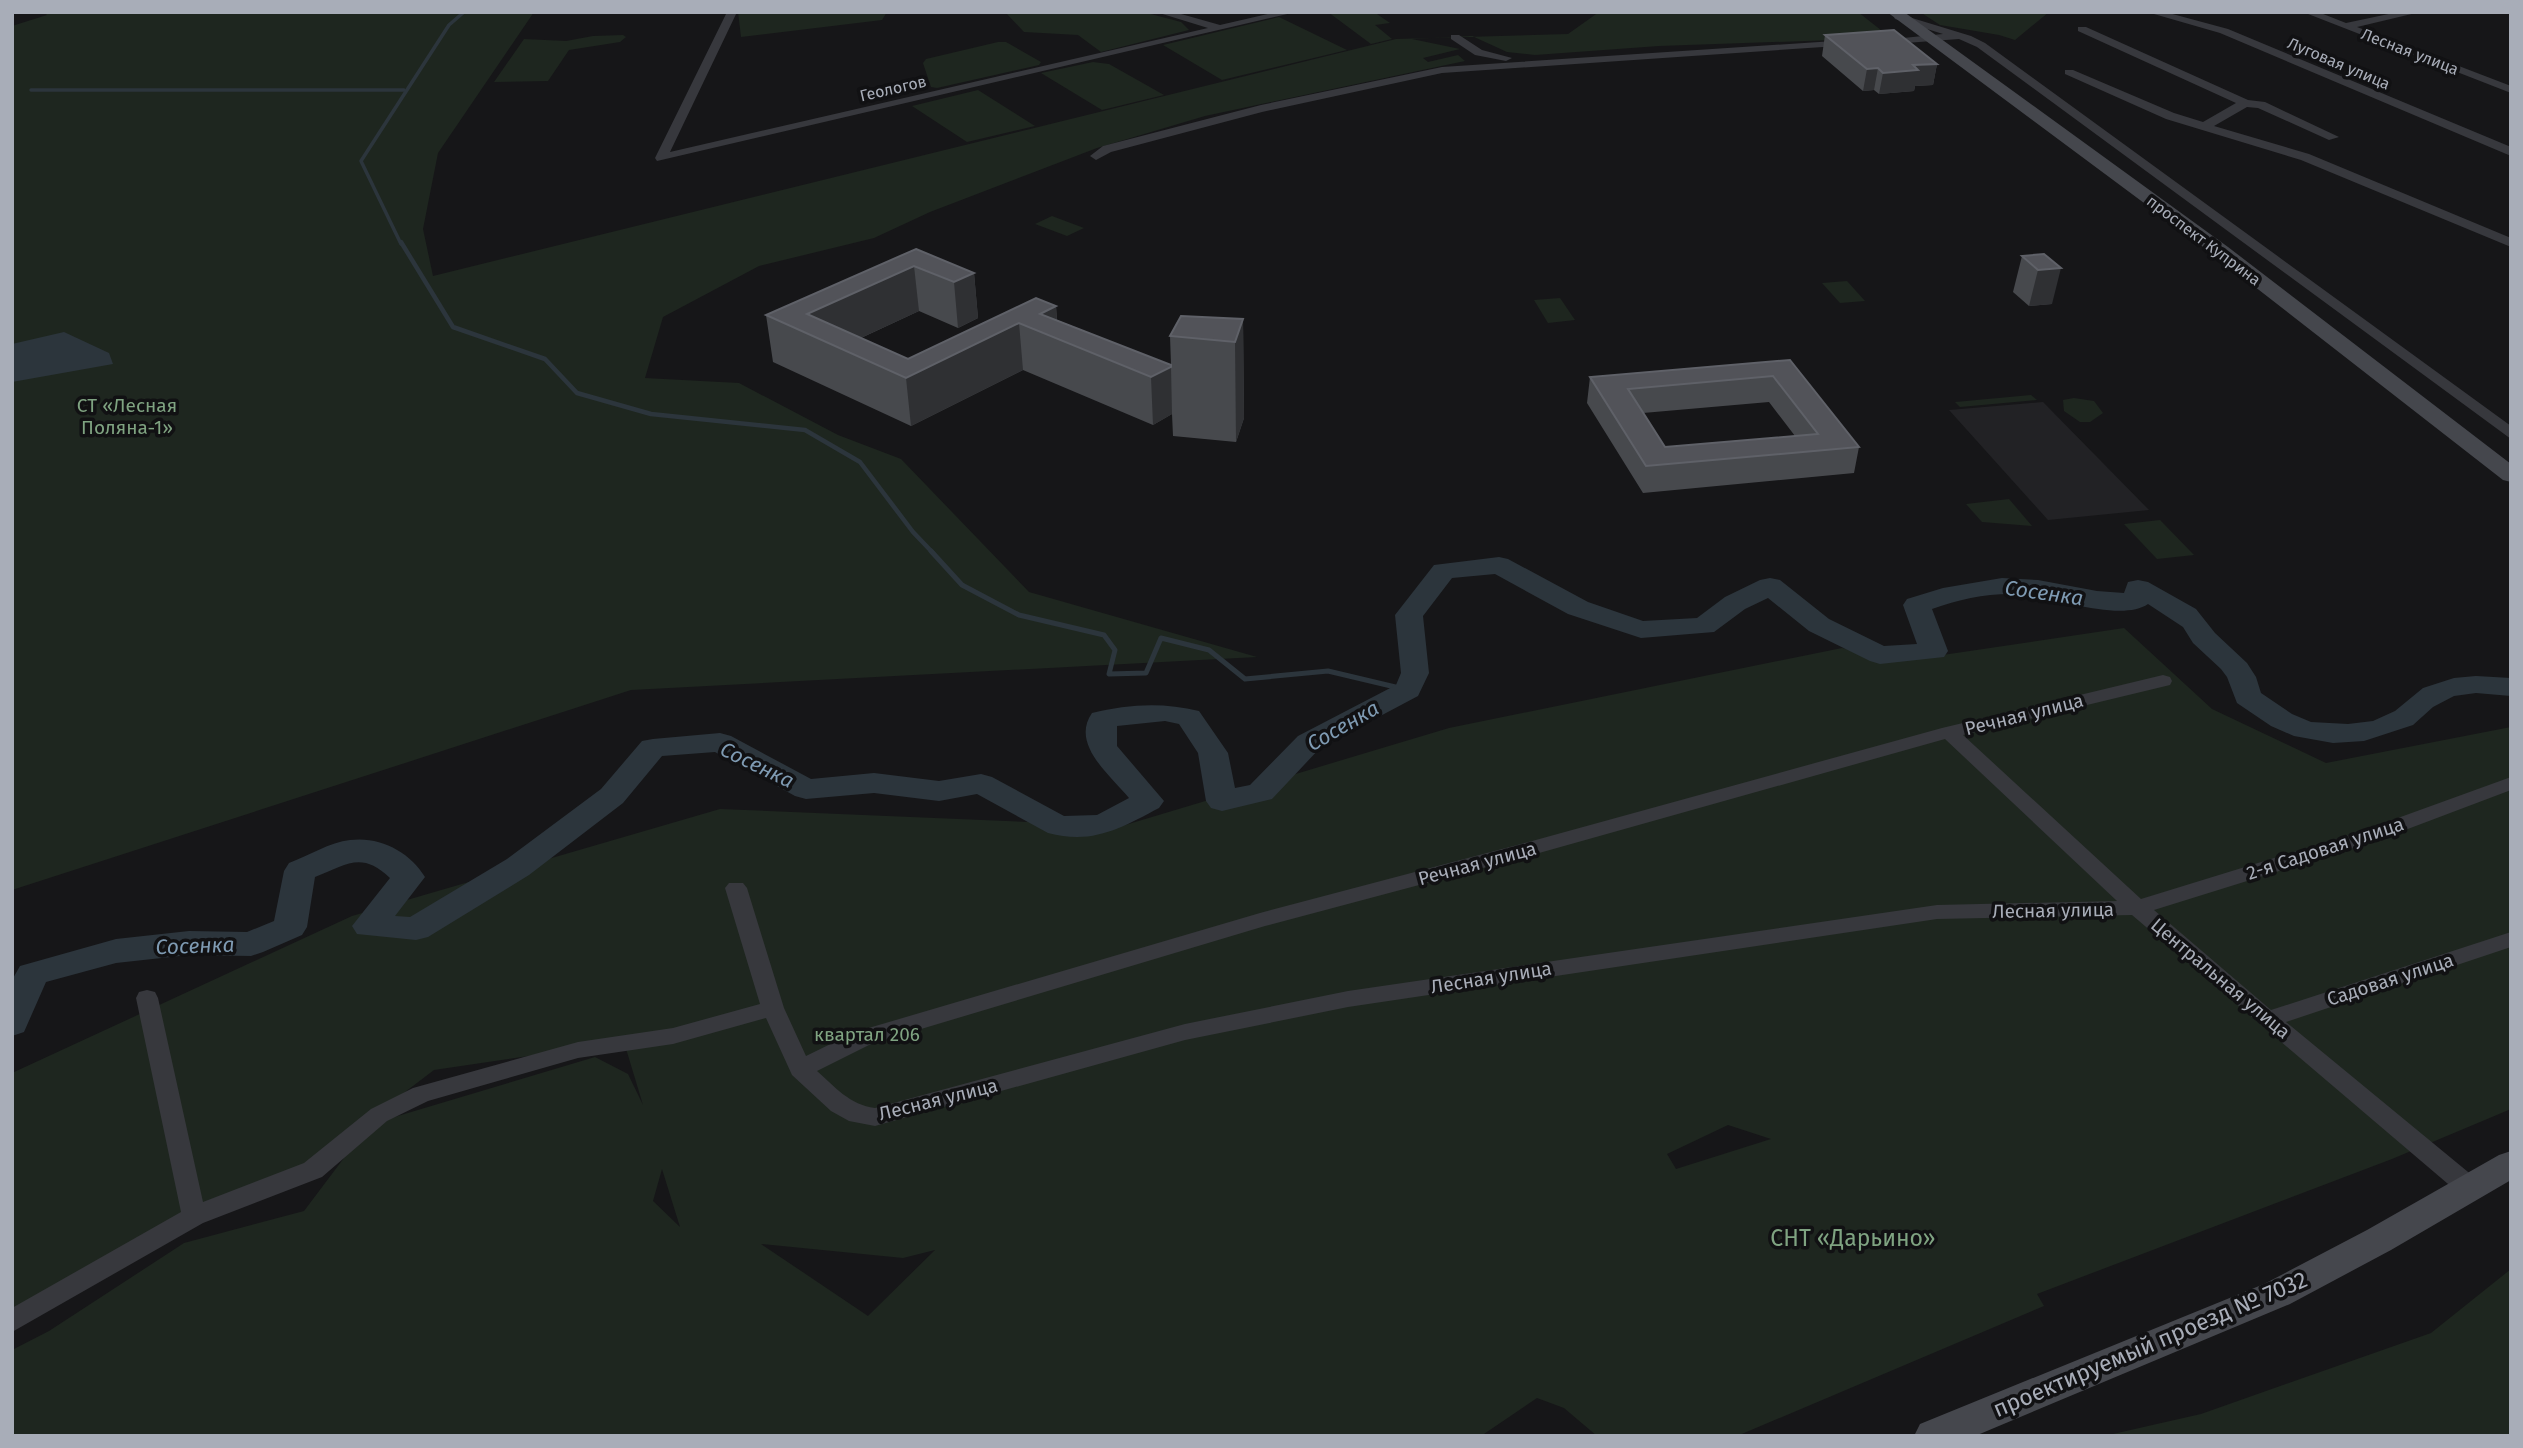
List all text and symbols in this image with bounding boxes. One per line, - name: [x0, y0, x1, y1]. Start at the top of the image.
- street label: Лесная улица: [2358, 24, 2461, 79]
- street label: Луговая улица: [2285, 33, 2393, 94]
- street label: Геологов: [858, 72, 928, 105]
- street label: проспект Куприна: [2143, 191, 2264, 289]
- park label: СТ «Лесная Поляна-1»: [77, 394, 177, 439]
- water label: Сосенка: [2003, 575, 2085, 611]
- street label: Речная улица: [1962, 689, 2086, 740]
- water label: Сосенка: [1302, 695, 1384, 757]
- water label: Сосенка: [716, 736, 798, 794]
- street label: 2-я Садовая улица: [2244, 812, 2407, 885]
- street label: Речная улица: [1416, 837, 1539, 890]
- street label: Лесная улица: [1992, 898, 2114, 923]
- street label: Центральная улица: [2146, 913, 2295, 1043]
- water label: Сосенка: [155, 932, 235, 960]
- street label: Садовая улица: [2324, 948, 2456, 1011]
- street label: Лесная улица: [1429, 957, 1553, 998]
- park label: квартал 206: [814, 1023, 920, 1046]
- street label: Лесная улица: [876, 1074, 1000, 1125]
- park label: СНТ «Дарьино»: [1770, 1224, 1936, 1252]
- street label: проектируемый проезд № 7032: [1989, 1265, 2311, 1423]

